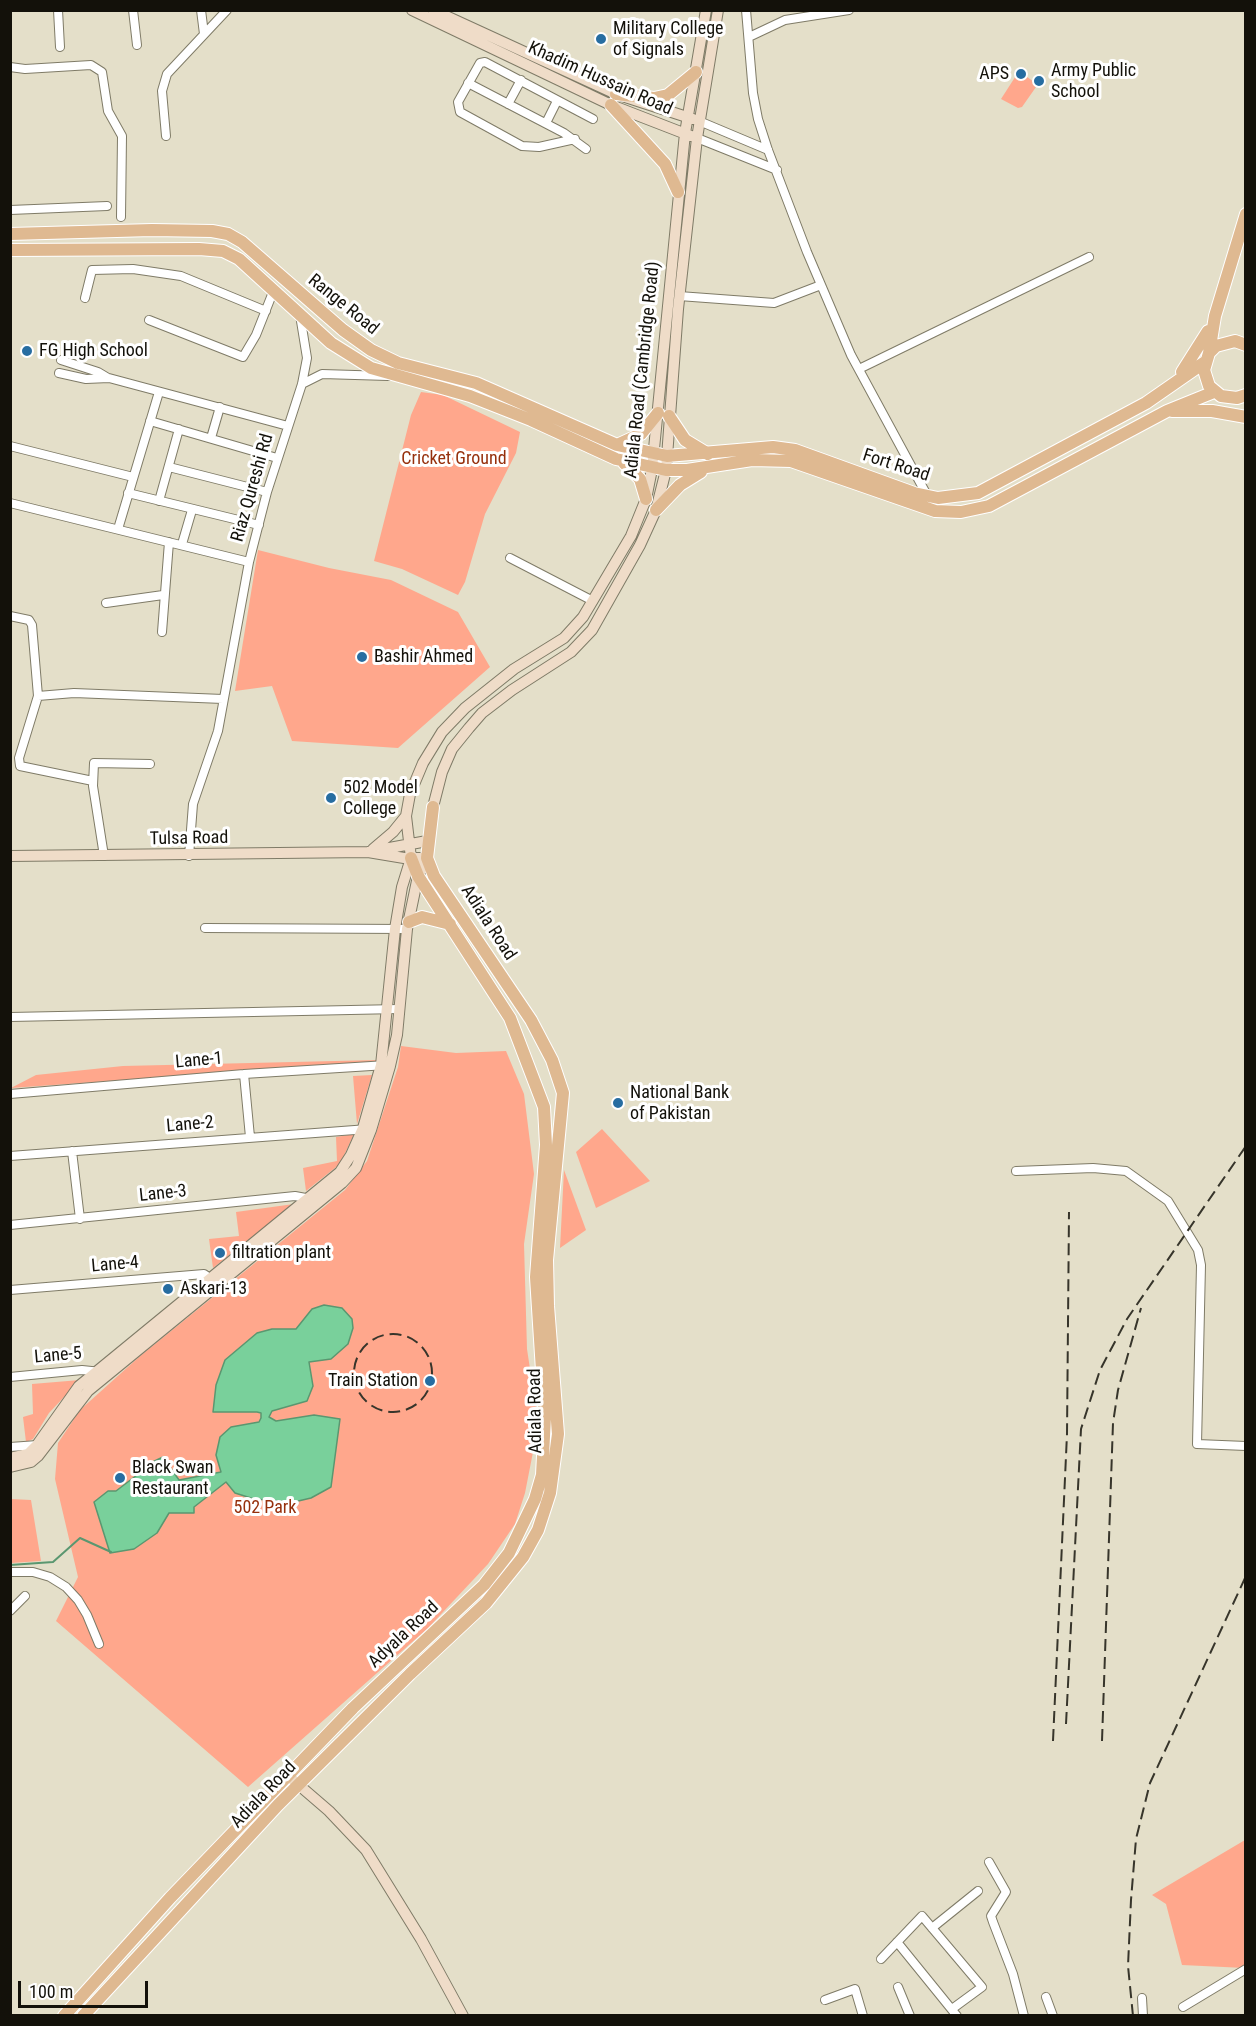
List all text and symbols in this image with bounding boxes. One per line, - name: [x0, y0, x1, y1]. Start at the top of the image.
- place label: Military College of Signals: [613, 18, 723, 60]
- marker: Military College of Signals: [594, 32, 608, 46]
- street label: Khadim Hussain Road: [524, 37, 676, 121]
- place label: Army Public School: [1051, 60, 1136, 103]
- place label: APS: [979, 63, 1009, 85]
- marker: APS: [1014, 67, 1028, 81]
- marker: Army Public School: [1032, 74, 1046, 88]
- street label: Adiala Road (Cambridge Road): [621, 260, 665, 480]
- street label: Range Road: [303, 270, 383, 340]
- place label: FG High School: [39, 340, 148, 362]
- marker: FG High School: [20, 344, 34, 358]
- street label: Riaz Qureshi Rd: [227, 432, 279, 544]
- street label: Fort Road: [860, 445, 932, 487]
- park label: Cricket Ground: [401, 448, 507, 470]
- place label: Bashir Ahmed: [374, 646, 473, 668]
- marker: Bashir Ahmed: [355, 650, 369, 664]
- place label: 502 Model College: [343, 777, 418, 820]
- marker: 502 Model College: [324, 791, 338, 805]
- street label: Tulsa Road: [150, 828, 228, 850]
- street label: Adiala Road: [456, 881, 520, 965]
- street label: Lane-1: [174, 1048, 224, 1074]
- place label: National Bank of Pakistan: [630, 1082, 729, 1124]
- marker: National Bank of Pakistan: [611, 1096, 625, 1110]
- street label: Lane-2: [165, 1112, 215, 1138]
- street label: Lane-3: [138, 1181, 188, 1207]
- place label: filtration plant: [232, 1242, 331, 1264]
- marker: filtration plant: [213, 1246, 227, 1260]
- street label: Lane-4: [90, 1252, 140, 1278]
- place label: Askari-13: [180, 1278, 247, 1300]
- marker: Askari-13: [161, 1282, 175, 1296]
- street label: Lane-5: [33, 1343, 83, 1369]
- street label: Adiala Road: [524, 1368, 548, 1454]
- place label: Train Station: [328, 1370, 418, 1392]
- marker: Train Station: [423, 1374, 437, 1388]
- place label: Black Swan Restaurant: [132, 1457, 214, 1500]
- marker: Black Swan Restaurant: [113, 1471, 127, 1485]
- park label: 502 Park: [234, 1497, 296, 1519]
- street label: Adyala Road: [364, 1597, 444, 1673]
- street label: Adiala Road: [227, 1757, 301, 1833]
- scale bar: [21, 1969, 152, 2007]
- text: 100 m: [29, 1981, 73, 2002]

